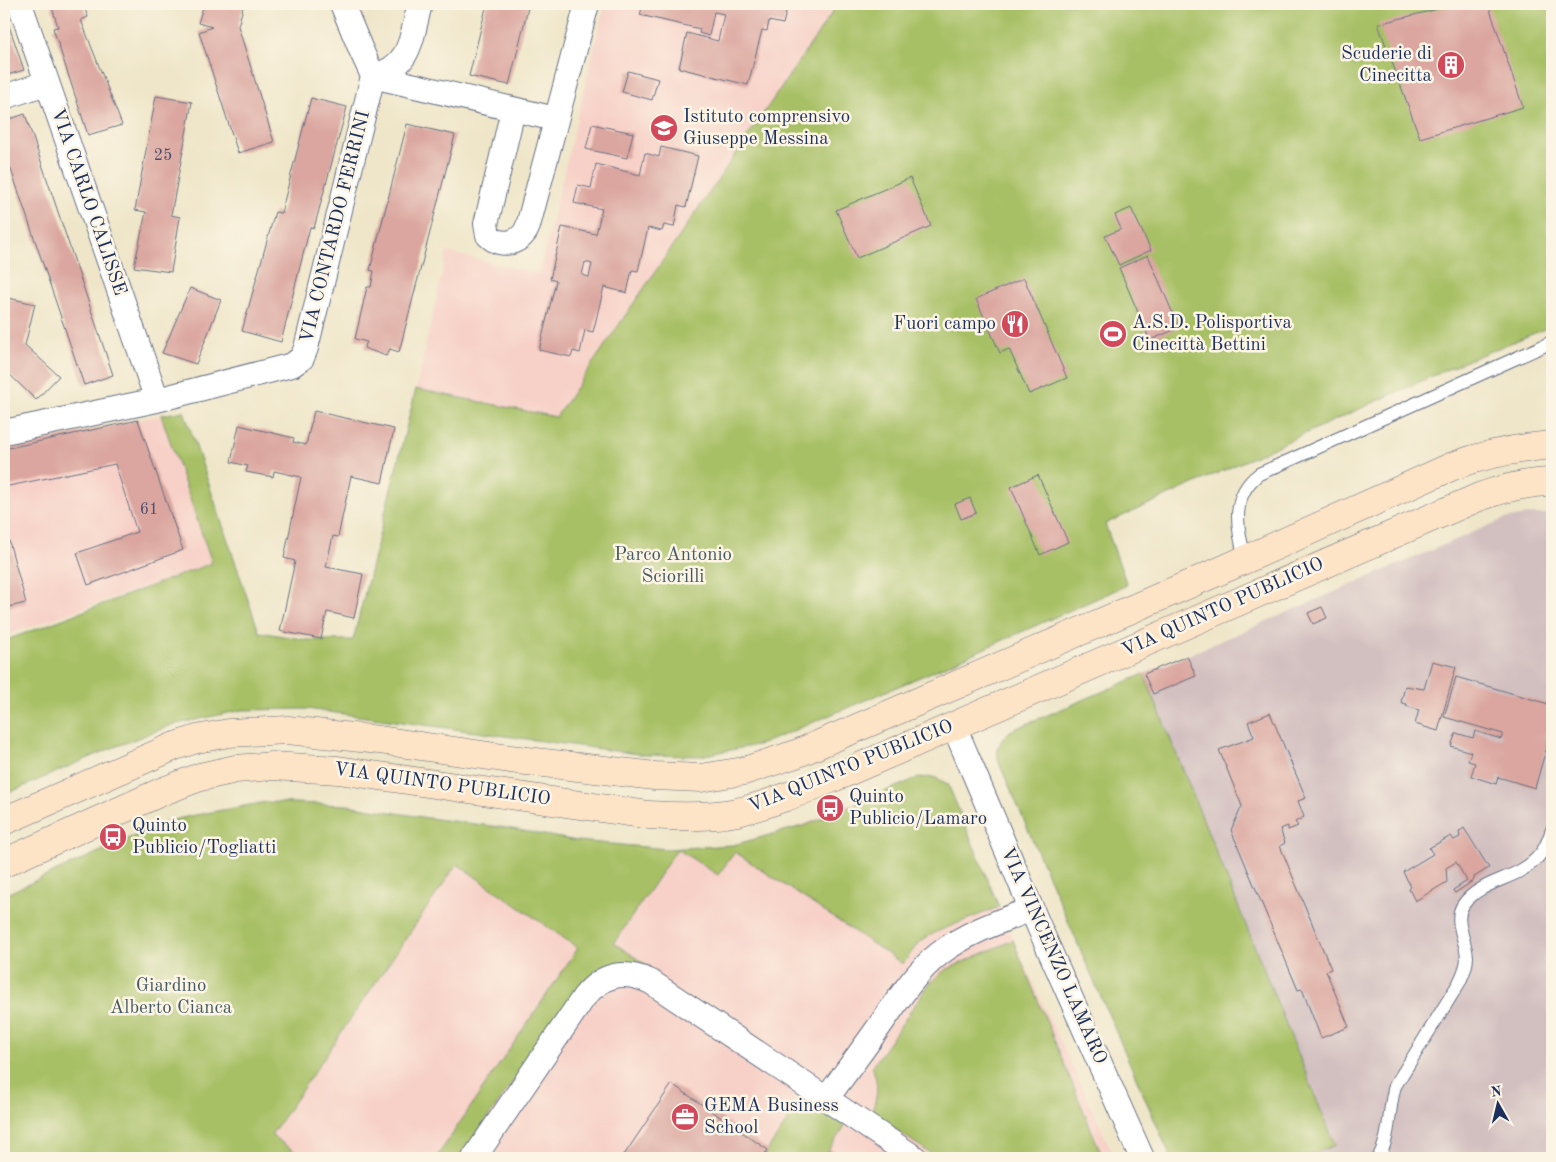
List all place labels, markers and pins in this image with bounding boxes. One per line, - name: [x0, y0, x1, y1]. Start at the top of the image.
- place label: Scuderie di Cinecitta: [1341, 45, 1433, 86]
- building icon: Scuderie di Cinecitta: [1436, 50, 1466, 80]
- place label: Istituto comprensivo Giuseppe Messina: [683, 108, 850, 149]
- school or university icon: Istituto comprensivo Giuseppe Messina: [649, 113, 679, 143]
- restaurant icon: Fuori campo: [1000, 309, 1030, 339]
- place label: A.S.D. Polisportiva Cinecittà Bettini: [1132, 314, 1293, 355]
- place label: Fuori campo: [893, 315, 996, 334]
- sports icon: A.S.D. Polisportiva Cinecittà Bettini: [1098, 319, 1128, 349]
- place label: Quinto Publicio/Lamaro: [849, 788, 987, 829]
- bus stop icon: Quinto Publicio/Lamaro: [815, 793, 845, 823]
- place label: Quinto Publicio/Togliatti: [132, 817, 276, 858]
- bus stop icon: Quinto Publicio/Togliatti: [98, 822, 128, 852]
- place label: GEMA Business School: [704, 1097, 839, 1138]
- office icon: GEMA Business School: [670, 1102, 700, 1132]

